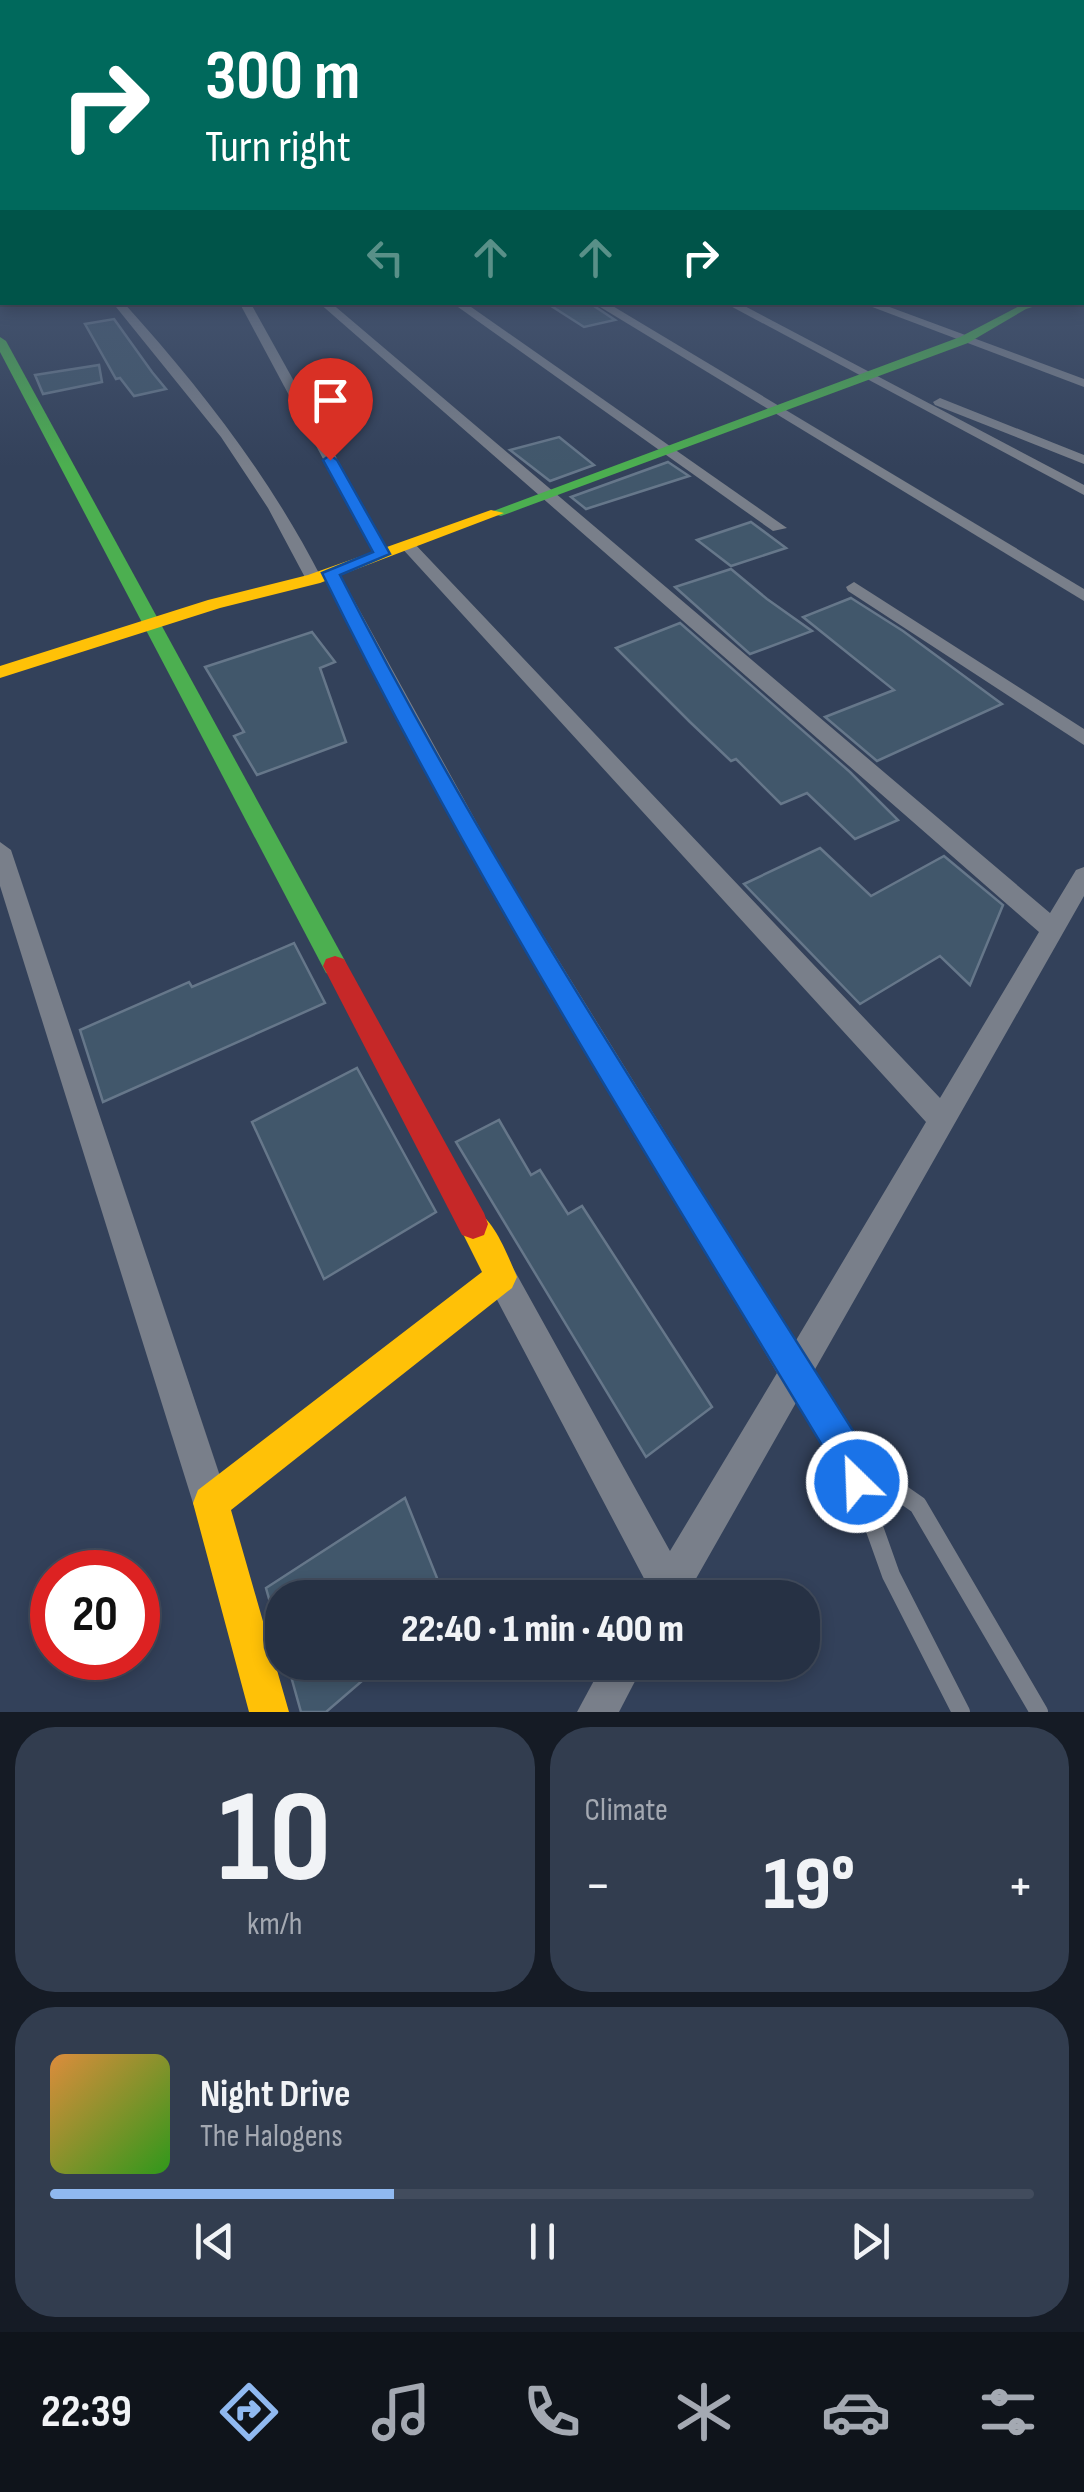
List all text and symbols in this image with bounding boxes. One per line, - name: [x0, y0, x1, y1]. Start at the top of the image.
- text: 300 m: [205, 35, 360, 119]
- icon: right: [40, 40, 170, 170]
- text: Turn right: [205, 120, 351, 175]
- icon: left: [358, 230, 413, 285]
- icon: ahead: [463, 230, 518, 285]
- icon: ahead: [568, 230, 623, 285]
- icon: right: [673, 230, 728, 285]
- pin: [288, 358, 373, 461]
- icon: arrive: [303, 373, 358, 428]
- position arrow: [805, 1430, 909, 1534]
- speed limit sign: 20: [30, 1550, 160, 1680]
- text: 22:40 · 1 min · 400 m: [401, 1607, 684, 1652]
- text: 10: [218, 1762, 331, 1918]
- text: Climate: [585, 1791, 668, 1830]
- text: 19°: [764, 1840, 855, 1931]
- text: −: [585, 1853, 611, 1920]
- text: +: [1007, 1853, 1034, 1920]
- text: km/h: [247, 1905, 302, 1944]
- text: Night Drive: [200, 2072, 351, 2117]
- text: The Halogens: [200, 2117, 343, 2156]
- icon: previous: [187, 2214, 242, 2269]
- icon: pause: [515, 2214, 570, 2269]
- icon: next: [843, 2214, 898, 2269]
- icon: directions: [214, 2377, 284, 2447]
- icon: music: [366, 2377, 436, 2447]
- icon: phone: [517, 2377, 587, 2447]
- icon: climate: [669, 2377, 739, 2447]
- icon: car: [821, 2377, 891, 2447]
- icon: filters: [973, 2377, 1043, 2447]
- text: 22:39: [41, 2385, 132, 2440]

